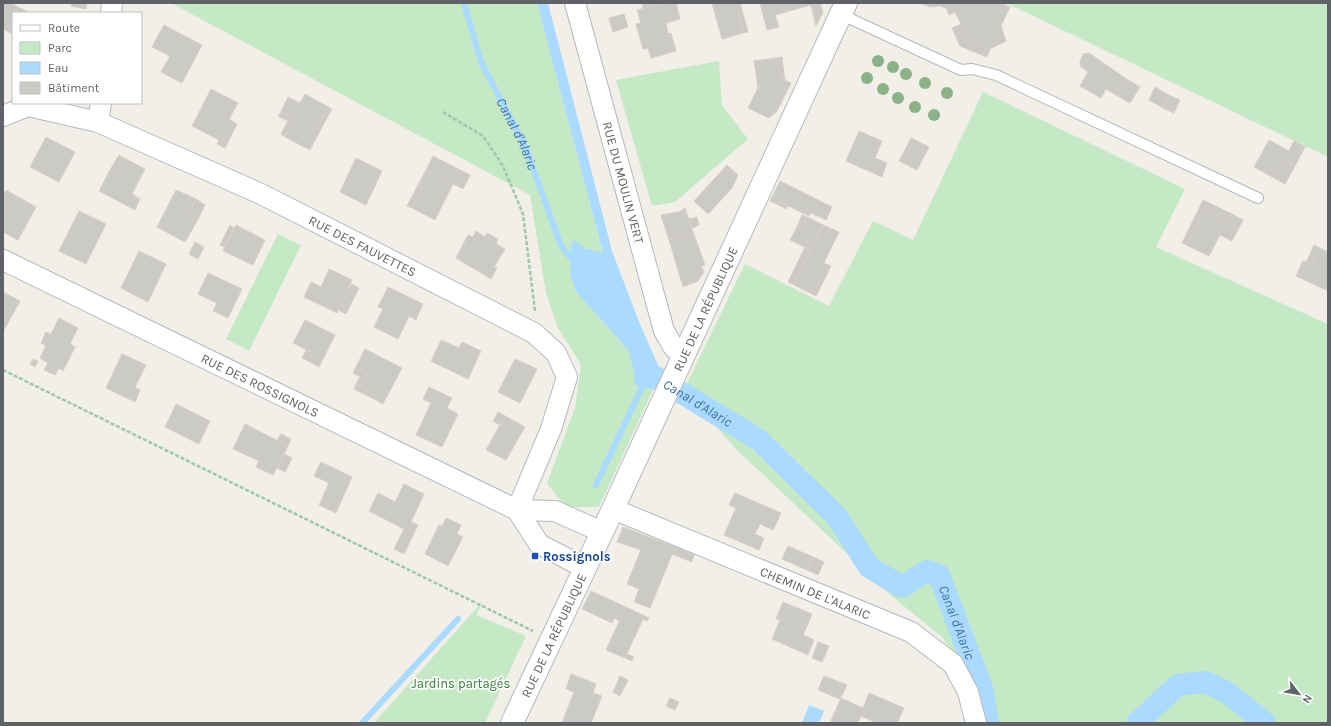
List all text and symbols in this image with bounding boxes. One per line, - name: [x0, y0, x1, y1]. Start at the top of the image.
- legend: [12, 12, 142, 104]
- text: Route: [48, 21, 80, 35]
- text: Parc: [48, 41, 72, 55]
- text: Eau: [48, 61, 69, 75]
- text: Bâtiment: [48, 81, 100, 95]
- water label: Canal d'Alaric: [492, 95, 541, 173]
- street label: RUE DU MOULIN VERT: [600, 120, 647, 246]
- street label: RUE DES FAUVETTES: [306, 213, 419, 280]
- street label: RUE DE LA RÉPUBLIQUE: [670, 244, 741, 374]
- street label: RUE DES ROSSIGNOLS: [199, 351, 321, 421]
- water label: Canal d'Alaric: [660, 376, 736, 431]
- place label: Rossignols: [543, 549, 611, 564]
- marker: Rossignols: [530, 551, 540, 561]
- street label: CHEMIN DE L'ALARIC: [758, 564, 873, 622]
- street label: RUE DE LA RÉPUBLIQUE: [518, 571, 590, 700]
- water label: Canal d'Alaric: [935, 583, 979, 662]
- north arrow: [1279, 674, 1319, 714]
- park label: Jardins partagés: [412, 676, 511, 691]
- text: N: [1300, 692, 1315, 706]

